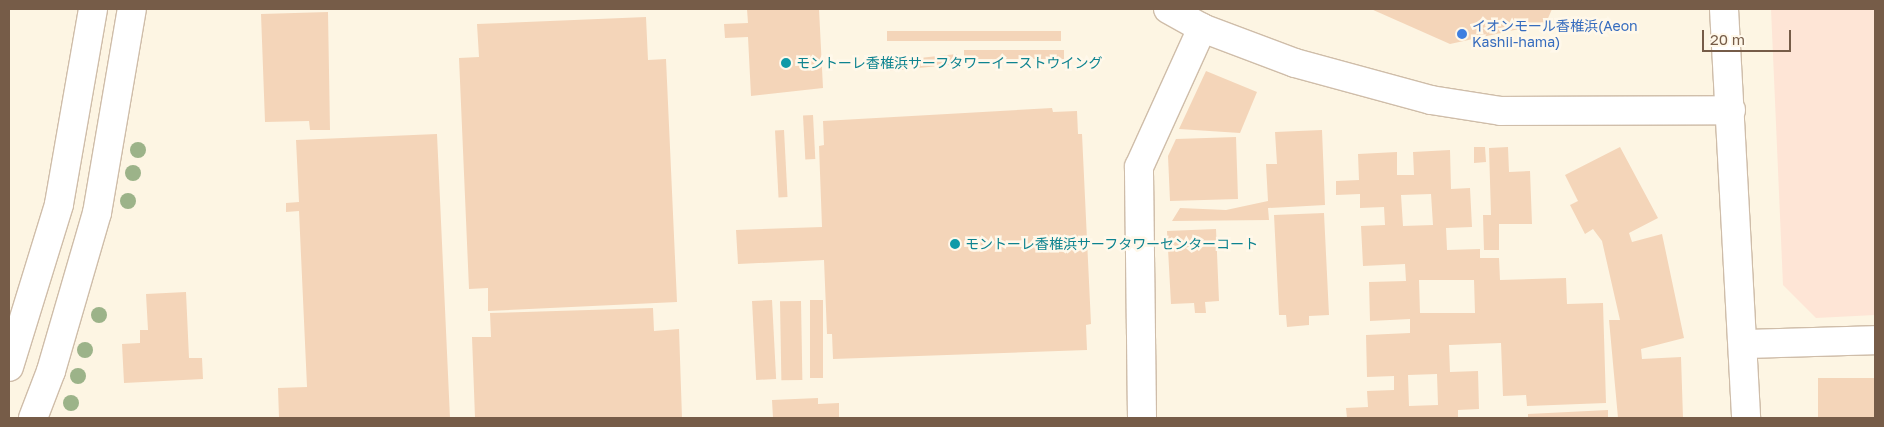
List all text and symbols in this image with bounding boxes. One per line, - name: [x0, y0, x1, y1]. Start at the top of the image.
- place label: イオンモール香椎浜(Aeon Kashii-hama): [1472, 18, 1638, 50]
- scale bar: [1704, 20, 1793, 52]
- marker: イオンモール香椎浜(Aeon Kashii-hama): [1456, 28, 1468, 40]
- text: 20 m: [1710, 30, 1745, 48]
- place label: モントーレ香椎浜サーフタワーイーストウイング: [796, 55, 1104, 71]
- marker: モントーレ香椎浜サーフタワーイーストウイング: [780, 57, 792, 69]
- place label: モントーレ香椎浜サーフタワーセンターコート: [965, 236, 1259, 252]
- marker: モントーレ香椎浜サーフタワーセンターコート: [949, 238, 961, 250]

